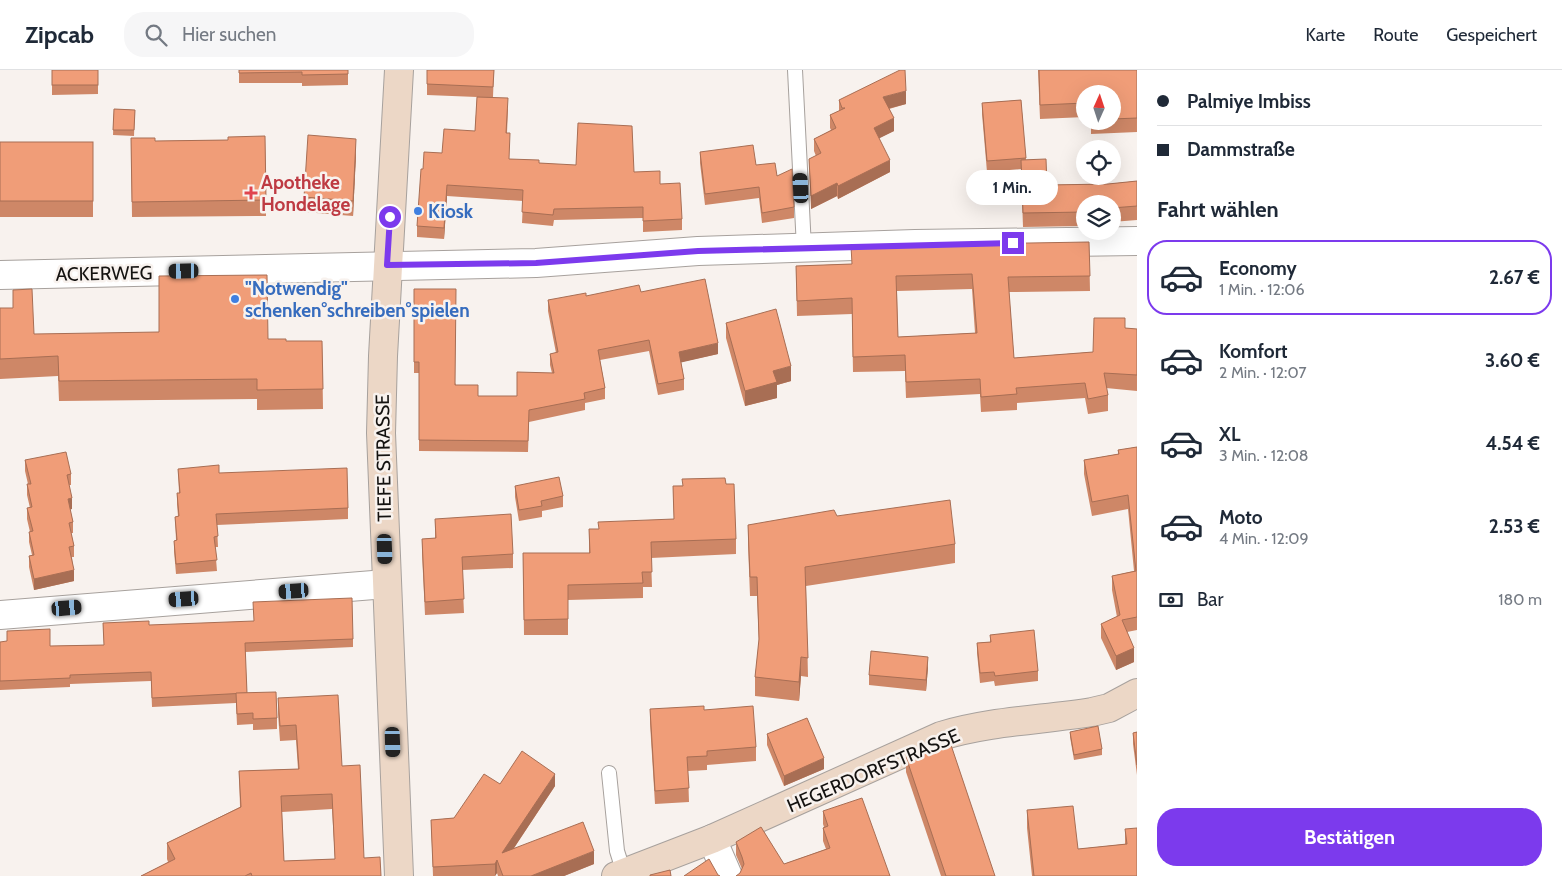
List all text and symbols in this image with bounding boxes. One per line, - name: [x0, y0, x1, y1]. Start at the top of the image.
- search box: [124, 12, 474, 57]
- text: Zipcab: [25, 20, 94, 49]
- icon: search: [142, 21, 170, 49]
- text: Hier suchen: [182, 23, 276, 46]
- text: Karte: [1306, 24, 1345, 46]
- text: Route: [1373, 24, 1418, 46]
- text: Gespeichert: [1446, 24, 1537, 46]
- north arrow: [1076, 85, 1121, 130]
- map controls: [1076, 85, 1121, 240]
- text: Palmiye Imbiss: [1187, 90, 1311, 113]
- text: Dammstraße: [1187, 138, 1295, 161]
- button: locate: [1076, 140, 1121, 185]
- callout: 1 Min.: [967, 170, 1059, 206]
- place label: Apotheke Hondelage: [261, 171, 350, 216]
- car: [792, 173, 809, 203]
- text: 1 Min.: [993, 178, 1031, 197]
- marker: Apotheke Hondelage: [245, 187, 257, 199]
- button: layers: [1076, 195, 1121, 240]
- text: Fahrt wählen: [1157, 196, 1279, 223]
- place label: Kiosk: [428, 200, 474, 223]
- marker: Kiosk: [412, 205, 424, 217]
- route start: [379, 206, 401, 228]
- route end: [1002, 232, 1024, 254]
- icon: car: [1159, 255, 1204, 300]
- text: Economy: [1219, 257, 1297, 280]
- street label: ACKERWEG: [55, 261, 153, 286]
- car: [168, 263, 199, 279]
- text: 2.67 €: [1489, 266, 1540, 289]
- place label: "Notwendig" schenken°schreiben°spielen: [245, 277, 470, 322]
- text: 1 Min. · 12:06: [1219, 280, 1305, 299]
- marker: "Notwendig" schenken°schreiben°spielen: [229, 293, 241, 305]
- icon: car: [1159, 338, 1204, 383]
- text: Komfort: [1219, 340, 1288, 363]
- text: 3.60 €: [1485, 349, 1540, 372]
- text: 2 Min. · 12:07: [1219, 363, 1306, 382]
- street label: TIEFE STRASSE: [371, 394, 396, 522]
- icon: car: [1159, 421, 1204, 466]
- text: XL: [1219, 423, 1240, 446]
- text: 4.54 €: [1486, 432, 1540, 455]
- text: 3 Min. · 12:08: [1219, 446, 1309, 465]
- icon: car: [1159, 504, 1204, 549]
- text: Moto: [1219, 506, 1263, 529]
- text: 2.53 €: [1489, 515, 1540, 538]
- text: 4 Min. · 12:09: [1219, 529, 1309, 548]
- car: [376, 534, 393, 564]
- car: [278, 582, 309, 600]
- icon: cash: [1157, 586, 1185, 614]
- text: Bar: [1197, 588, 1223, 611]
- car: [168, 590, 199, 608]
- text: 180 m: [1498, 590, 1542, 609]
- car: [51, 599, 82, 617]
- street label: HEGERDORFSTRASSE: [783, 724, 963, 817]
- car: [384, 727, 401, 757]
- button: Bestätigen: [1157, 808, 1542, 866]

